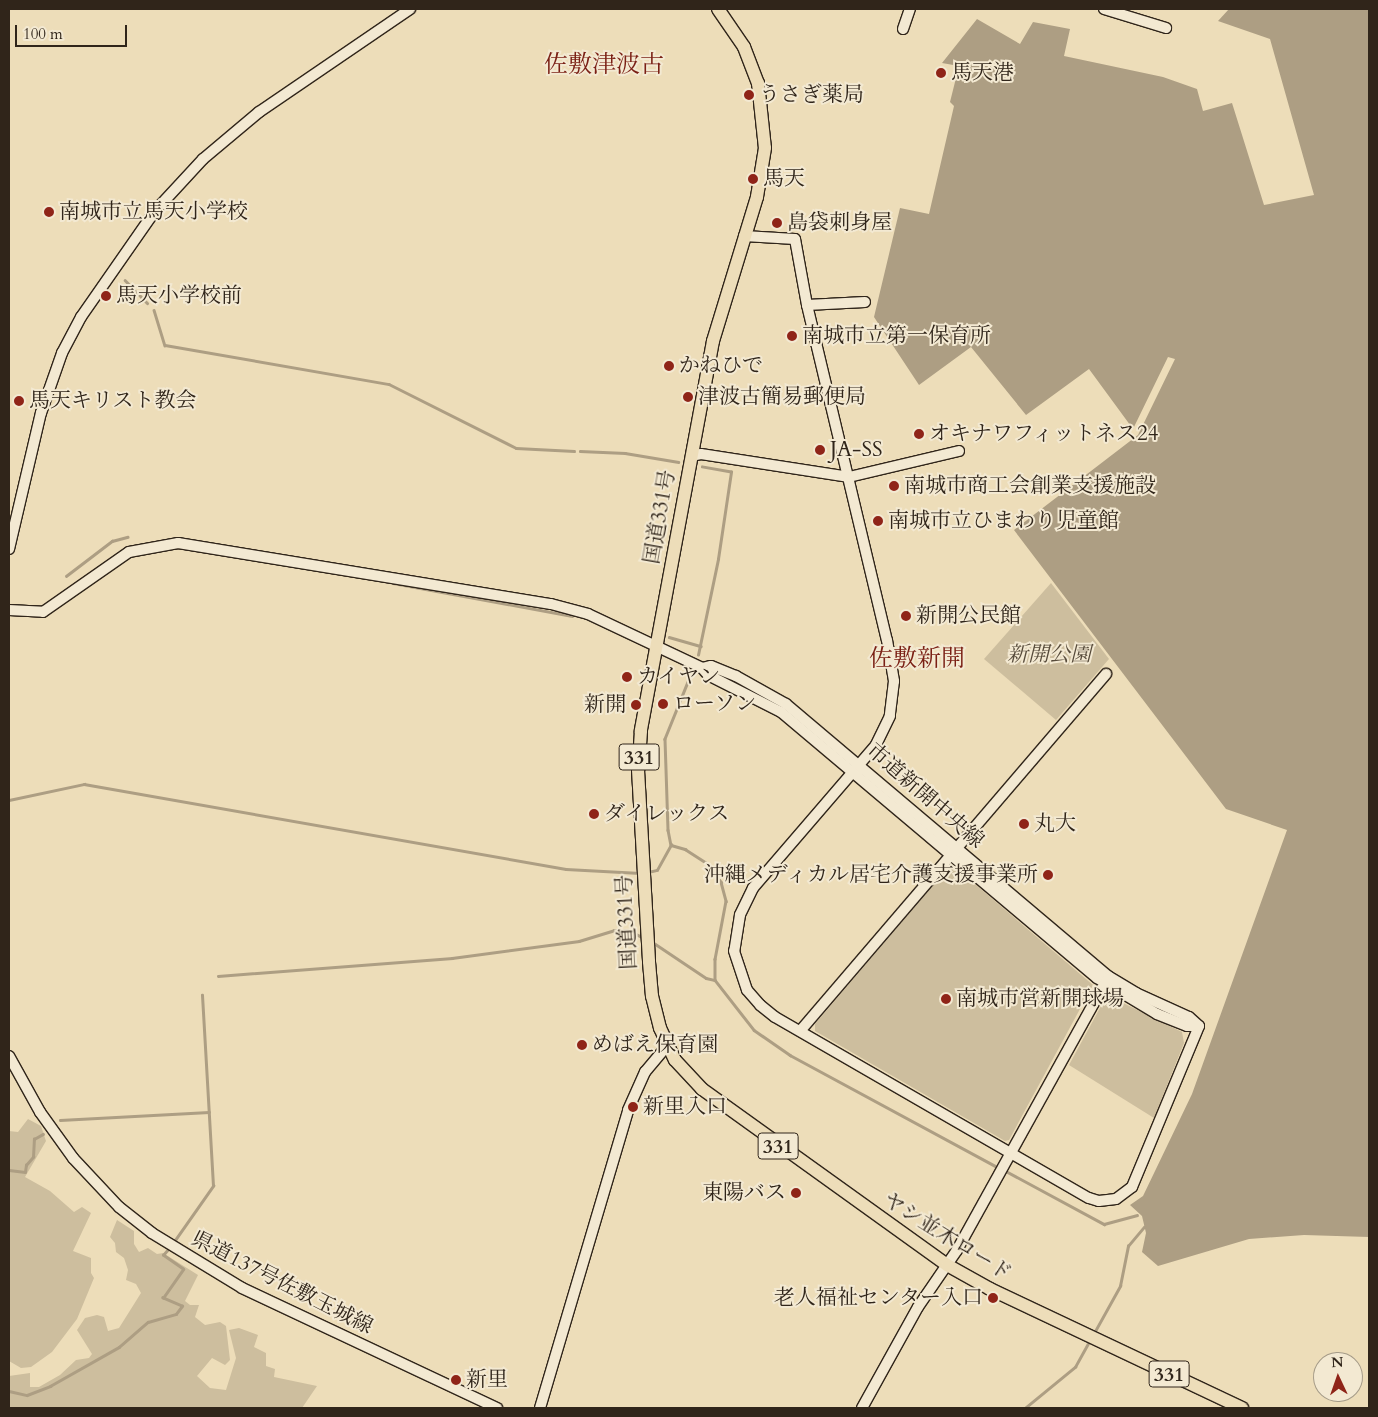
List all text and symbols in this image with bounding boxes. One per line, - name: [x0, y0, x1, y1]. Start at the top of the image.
- scale bar: [18, 15, 130, 47]
- text: 100 m: [23, 24, 63, 44]
- district label: 佐敷津波古: [544, 51, 664, 79]
- place label: 馬天港: [951, 60, 1014, 86]
- marker: 馬天港: [935, 67, 947, 79]
- place label: うさぎ薬局: [759, 82, 864, 108]
- marker: うさぎ薬局: [743, 89, 755, 101]
- place label: 馬天: [763, 166, 805, 192]
- marker: 馬天: [747, 173, 759, 185]
- place label: 南城市立馬天小学校: [59, 199, 248, 225]
- marker: 南城市立馬天小学校: [43, 206, 55, 218]
- place label: 島袋刺身屋: [787, 210, 892, 236]
- marker: 島袋刺身屋: [771, 217, 783, 229]
- place label: 馬天小学校前: [116, 283, 242, 309]
- marker: 馬天小学校前: [100, 290, 112, 302]
- place label: 南城市立第一保育所: [802, 323, 991, 349]
- marker: 南城市立第一保育所: [786, 330, 798, 342]
- place label: かねひで: [679, 353, 763, 379]
- marker: かねひで: [663, 360, 675, 372]
- place label: 津波古簡易郵便局: [698, 384, 866, 410]
- place label: 馬天キリスト教会: [29, 388, 197, 414]
- marker: 津波古簡易郵便局: [682, 391, 694, 403]
- marker: 馬天キリスト教会: [13, 395, 25, 407]
- place label: オキナワフィットネス24: [929, 421, 1161, 447]
- marker: オキナワフィットネス24: [913, 428, 925, 440]
- place label: JA-SS: [830, 437, 882, 463]
- marker: JA-SS: [814, 444, 826, 456]
- street label: 国道331号: [639, 468, 681, 566]
- place label: 南城市商工会創業支援施設: [904, 473, 1156, 499]
- marker: 南城市商工会創業支援施設: [888, 480, 900, 492]
- place label: 南城市立ひまわり児童館: [888, 508, 1119, 534]
- marker: 南城市立ひまわり児童館: [872, 515, 884, 527]
- place label: 新開公民館: [916, 603, 1021, 629]
- marker: 新開公民館: [900, 610, 912, 622]
- park label: 新開公園: [1007, 642, 1091, 668]
- district label: 佐敷新開: [869, 645, 965, 673]
- place label: カイヤン: [637, 664, 721, 690]
- marker: カイヤン: [621, 671, 633, 683]
- place label: ローソン: [673, 691, 757, 717]
- place label: 新開: [584, 692, 626, 718]
- marker: ローソン: [657, 698, 669, 710]
- marker: 新開: [630, 699, 642, 711]
- street label: 市道新開中央線: [861, 738, 989, 854]
- road number: 331: [618, 740, 660, 774]
- place label: ダイレックス: [604, 801, 730, 827]
- marker: ダイレックス: [588, 808, 600, 820]
- place label: 丸大: [1034, 811, 1076, 837]
- marker: 丸大: [1018, 818, 1030, 830]
- place label: 沖縄メディカル居宅介護支援事業所: [702, 862, 1038, 888]
- marker: 沖縄メディカル居宅介護支援事業所: [1042, 869, 1054, 881]
- street label: 国道331号: [612, 874, 642, 970]
- place label: 南城市営新開球場: [956, 986, 1124, 1012]
- marker: 南城市営新開球場: [940, 993, 952, 1005]
- place label: めばえ保育園: [592, 1032, 718, 1058]
- marker: めばえ保育園: [576, 1039, 588, 1051]
- place label: 新里入口: [643, 1094, 727, 1120]
- marker: 新里入口: [627, 1101, 639, 1113]
- road number: 331: [757, 1128, 799, 1164]
- place label: 東陽バス: [702, 1180, 786, 1206]
- marker: 東陽バス: [790, 1187, 802, 1199]
- street label: ヤシ並木ロード: [878, 1187, 1016, 1287]
- street label: 県道137号佐敷玉城線: [187, 1226, 377, 1340]
- place label: 老人福祉センター入口: [773, 1285, 983, 1311]
- marker: 老人福祉センター入口: [987, 1292, 999, 1304]
- north arrow: [1313, 1352, 1363, 1402]
- text: N: [1331, 1353, 1344, 1372]
- road number: 331: [1148, 1356, 1190, 1392]
- place label: 新里: [466, 1367, 508, 1393]
- marker: 新里: [450, 1374, 462, 1386]

